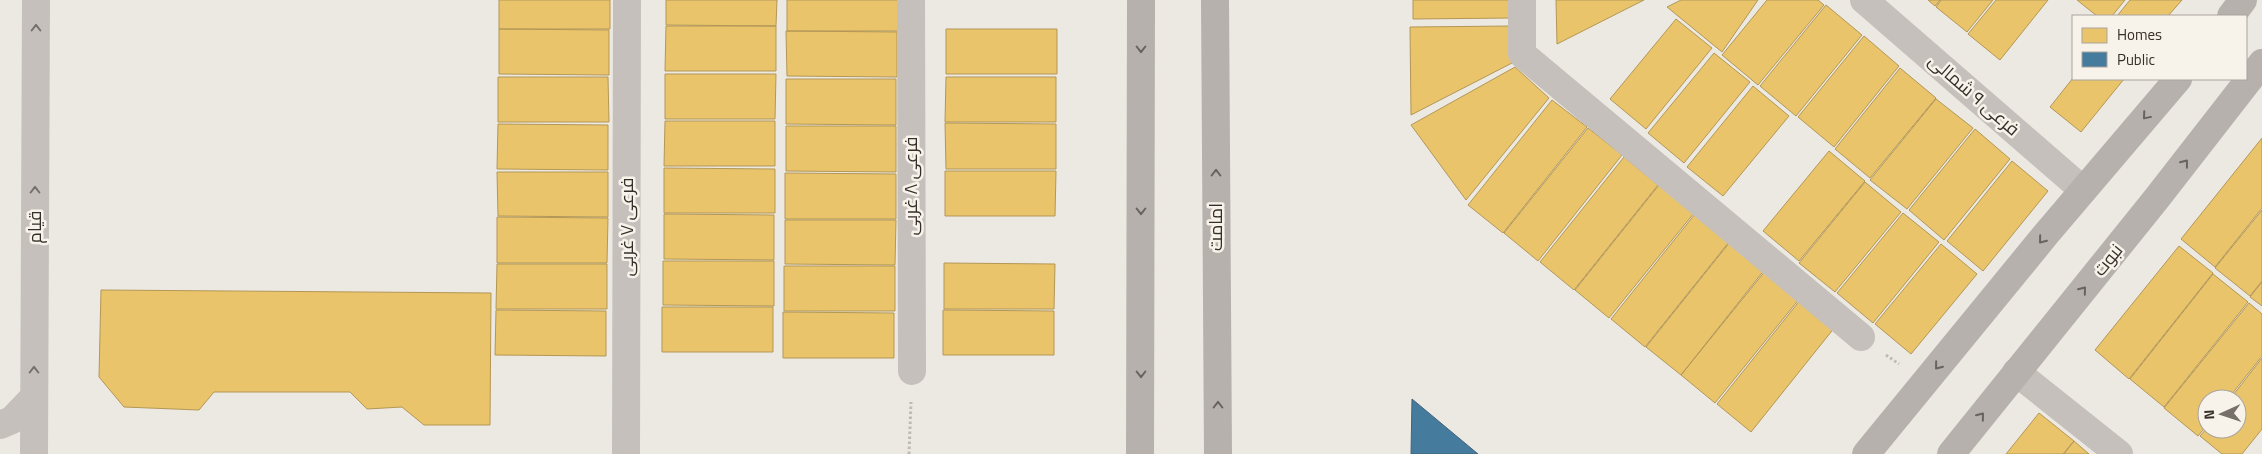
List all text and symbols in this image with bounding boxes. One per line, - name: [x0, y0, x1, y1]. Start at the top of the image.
- legend: [2072, 15, 2247, 80]
- text: Homes: [2117, 23, 2162, 46]
- one-way arrow: [31, 24, 41, 32]
- one-way arrow: [1136, 45, 1146, 53]
- street label: فرعی ۹ شمالی: [1923, 47, 2026, 142]
- text: Public: [2117, 48, 2155, 71]
- one-way arrow: [2144, 110, 2152, 119]
- street label: فرعی ۸ غربی: [897, 137, 924, 235]
- one-way arrow: [2179, 160, 2187, 169]
- one-way arrow: [1211, 169, 1221, 176]
- street label: فرعی ۷ غربی: [613, 178, 640, 276]
- one-way arrow: [30, 186, 40, 194]
- street label: امامت: [1202, 203, 1229, 251]
- one-way arrow: [1136, 208, 1146, 215]
- street label: قیام: [21, 211, 48, 243]
- one-way arrow: [2039, 234, 2047, 243]
- street label: نبوت: [2086, 238, 2129, 282]
- one-way arrow: [2078, 286, 2087, 295]
- one-way arrow: [1935, 360, 1944, 369]
- one-way arrow: [29, 366, 39, 374]
- one-way arrow: [1136, 370, 1146, 378]
- north arrow: [2197, 389, 2247, 439]
- one-way arrow: [1213, 401, 1223, 409]
- text: N: [2198, 409, 2219, 420]
- one-way arrow: [1976, 413, 1984, 422]

